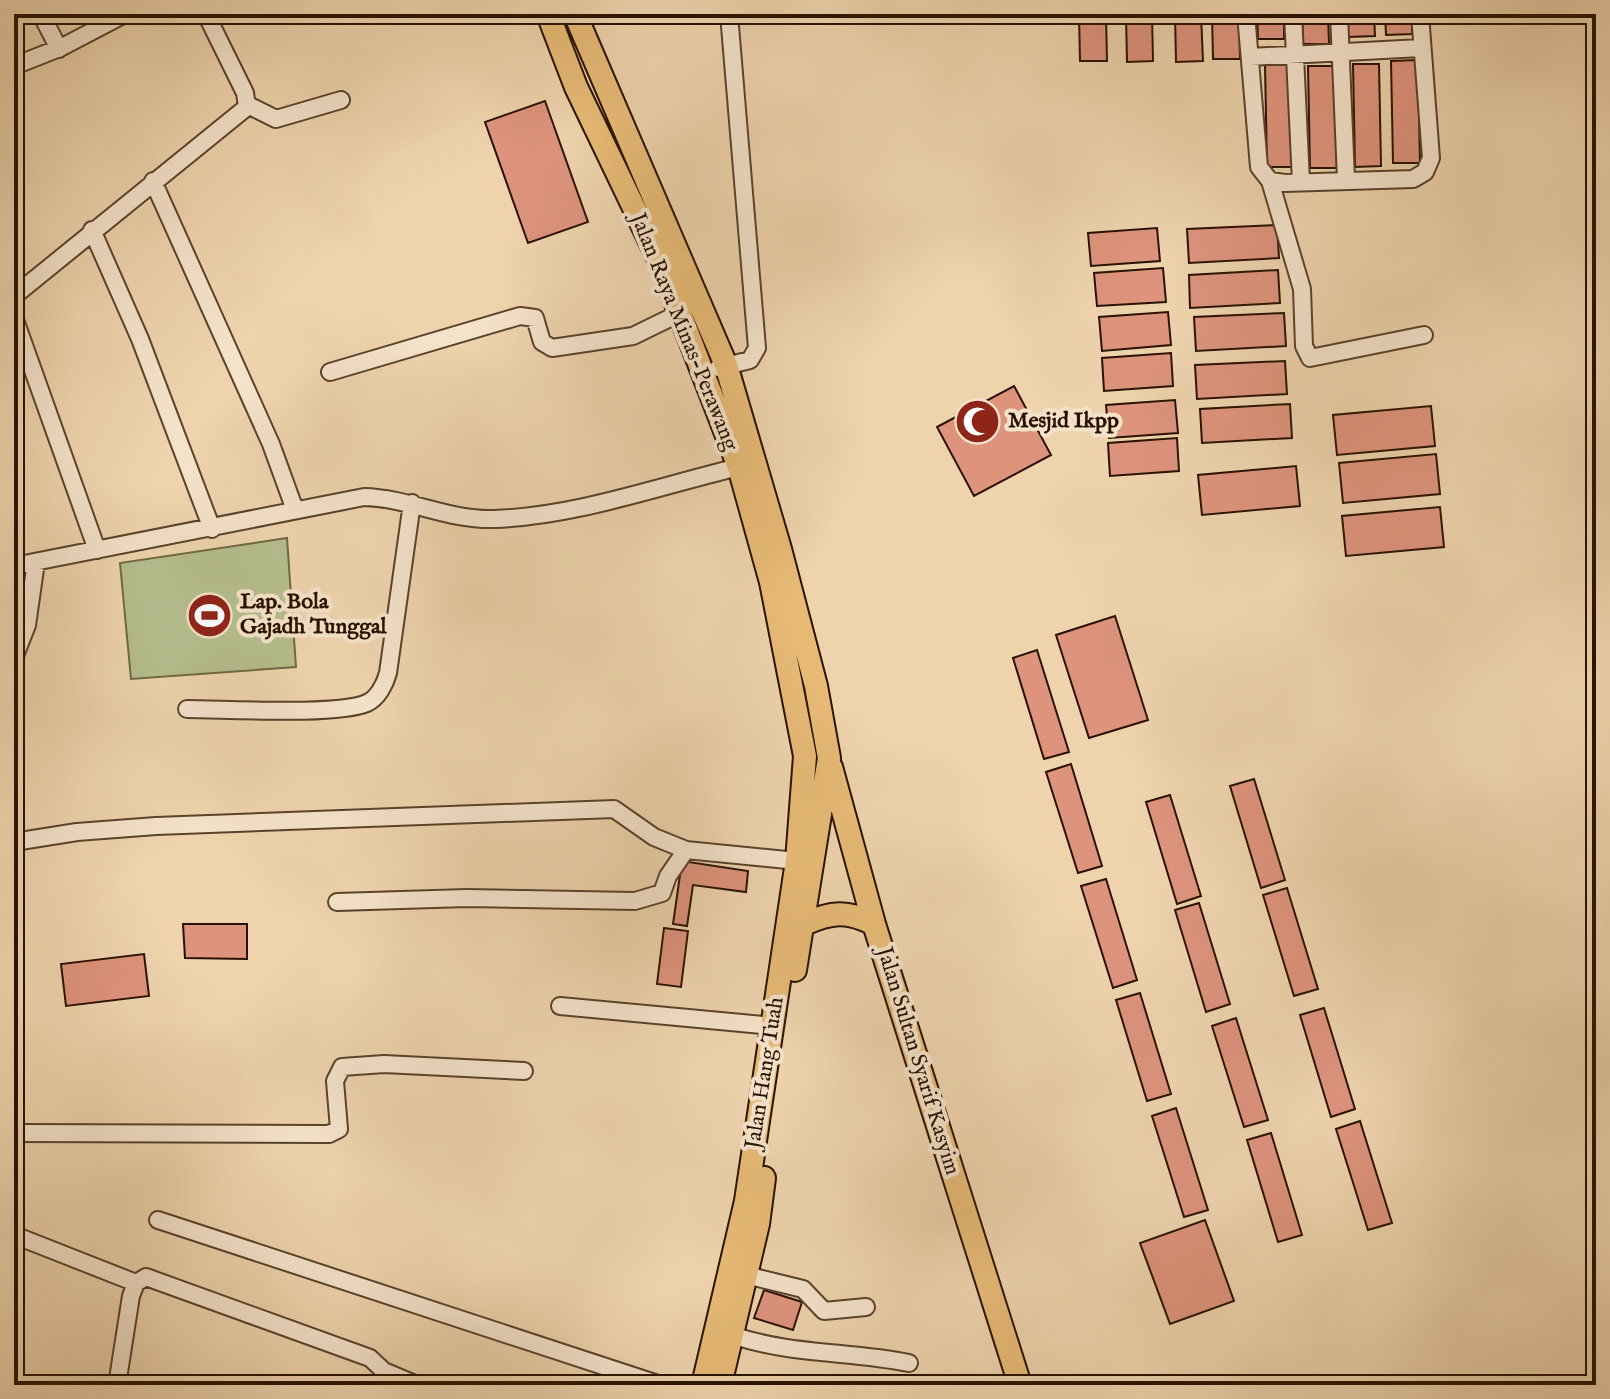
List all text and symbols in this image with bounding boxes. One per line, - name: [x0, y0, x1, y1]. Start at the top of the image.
- street label: Jalan Raya Minas-Perawang: [622, 206, 745, 456]
- mosque icon: Mesjid Ikpp: [953, 397, 1001, 445]
- place label: Mesjid Ikpp: [1008, 407, 1119, 435]
- place label: Lap. Bola Gajadh Tunggal: [240, 588, 388, 641]
- sports icon: Lap. Bola Gajadh Tunggal: [185, 591, 233, 639]
- street label: Jalan Sultan Syarif Kasyim: [869, 941, 966, 1178]
- street label: Jalan Hang Tuah: [739, 995, 791, 1154]

